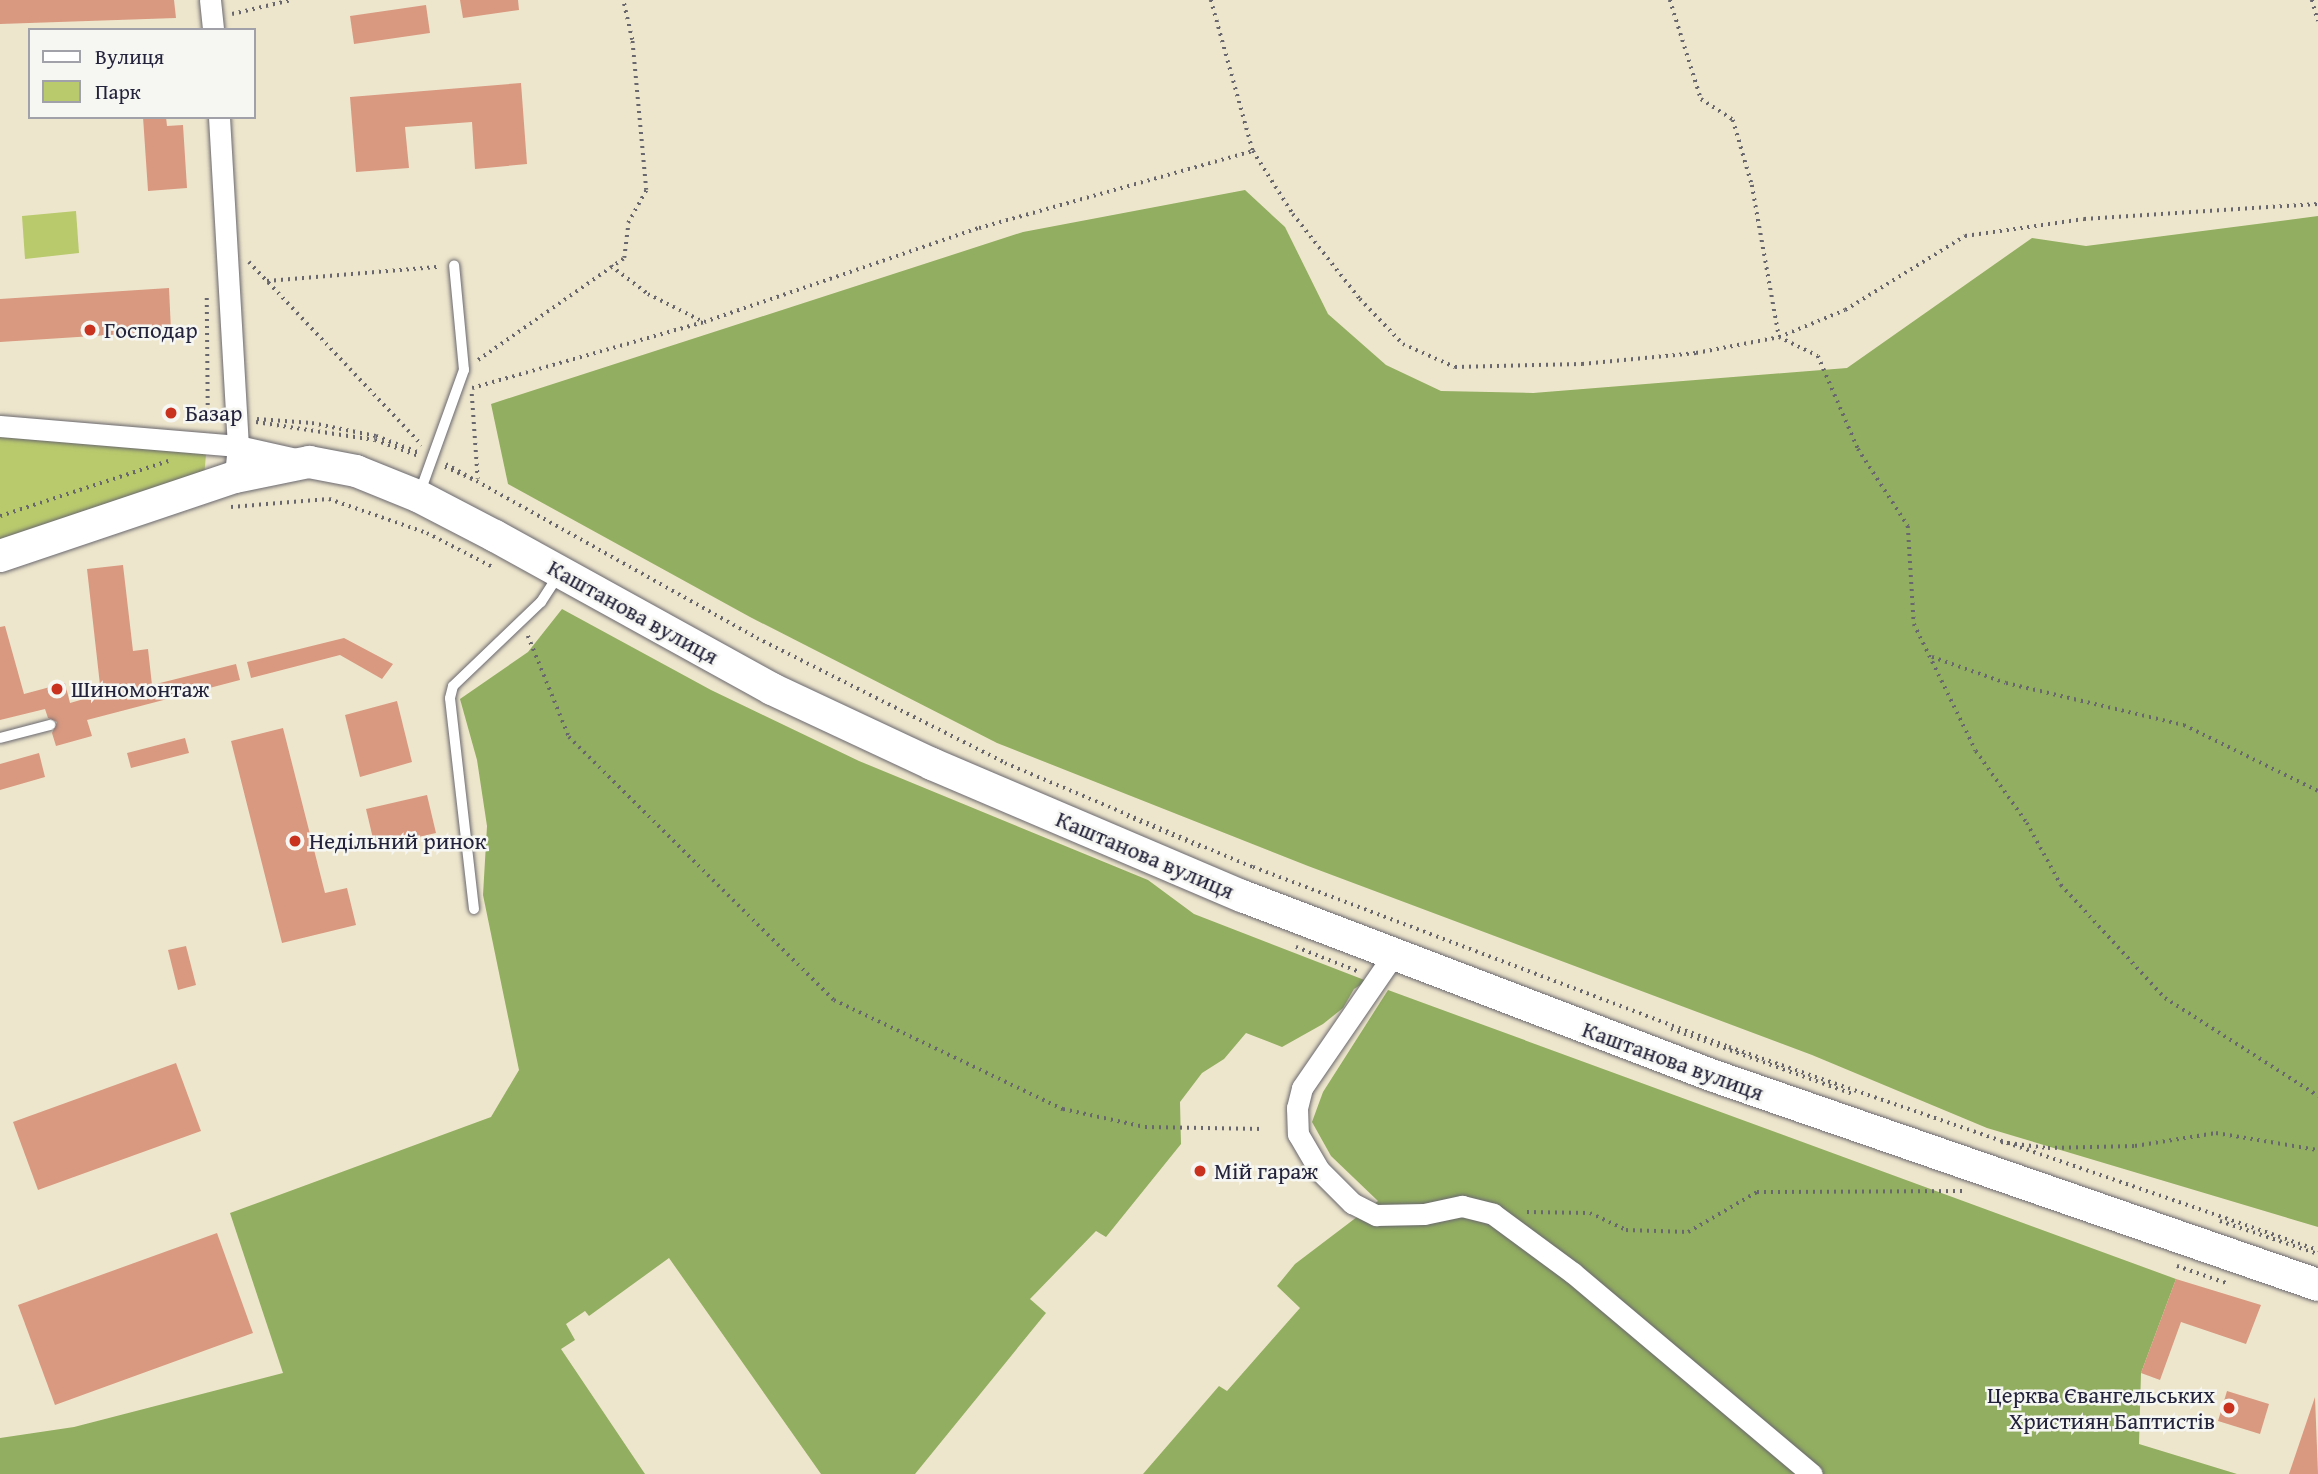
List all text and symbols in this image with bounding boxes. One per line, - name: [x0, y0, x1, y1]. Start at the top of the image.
- legend: [28, 28, 256, 119]
- text: Вулиця: [95, 41, 164, 72]
- text: Парк: [95, 76, 141, 107]
- place label: Господар: [104, 316, 198, 344]
- marker: Господар: [82, 322, 98, 338]
- place label: Базар: [185, 399, 242, 427]
- marker: Базар: [163, 405, 179, 421]
- street label: Каштанова вулиця: [543, 554, 723, 670]
- place label: Шиномонтаж: [71, 675, 209, 703]
- marker: Шиномонтаж: [49, 681, 65, 697]
- street label: Каштанова вулиця: [1052, 805, 1238, 905]
- place label: Недільний ринок: [309, 827, 487, 855]
- marker: Недільний ринок: [287, 833, 303, 849]
- street label: Каштанова вулиця: [1579, 1015, 1767, 1107]
- place label: Мій гараж: [1214, 1157, 1318, 1185]
- marker: Мій гараж: [1192, 1163, 1208, 1179]
- place label: Церква Євангельських Християн Баптистів: [1987, 1381, 2215, 1435]
- marker: Церква Євангельських Християн Баптистів: [2221, 1400, 2237, 1416]

